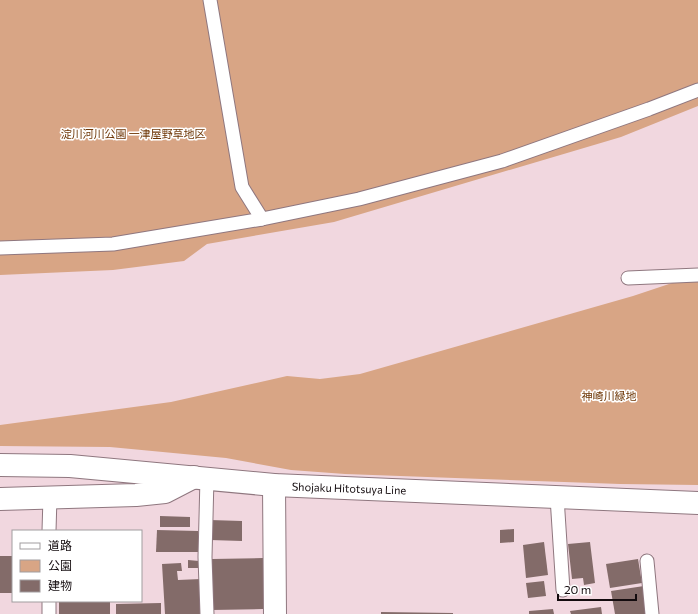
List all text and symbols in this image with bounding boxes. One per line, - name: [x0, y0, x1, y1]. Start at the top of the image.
- park label: 淀川河川公園 一津屋野草地区: [60, 127, 206, 140]
- park label: 神崎川緑地: [582, 389, 637, 402]
- street label: Shojaku Hitotsuya Line: [292, 480, 407, 496]
- legend: [12, 530, 142, 602]
- text: 道路: [48, 538, 72, 552]
- text: 公園: [48, 558, 72, 572]
- scale bar: [558, 576, 636, 602]
- text: 建物: [48, 578, 72, 592]
- text: 20 m: [564, 582, 591, 596]

